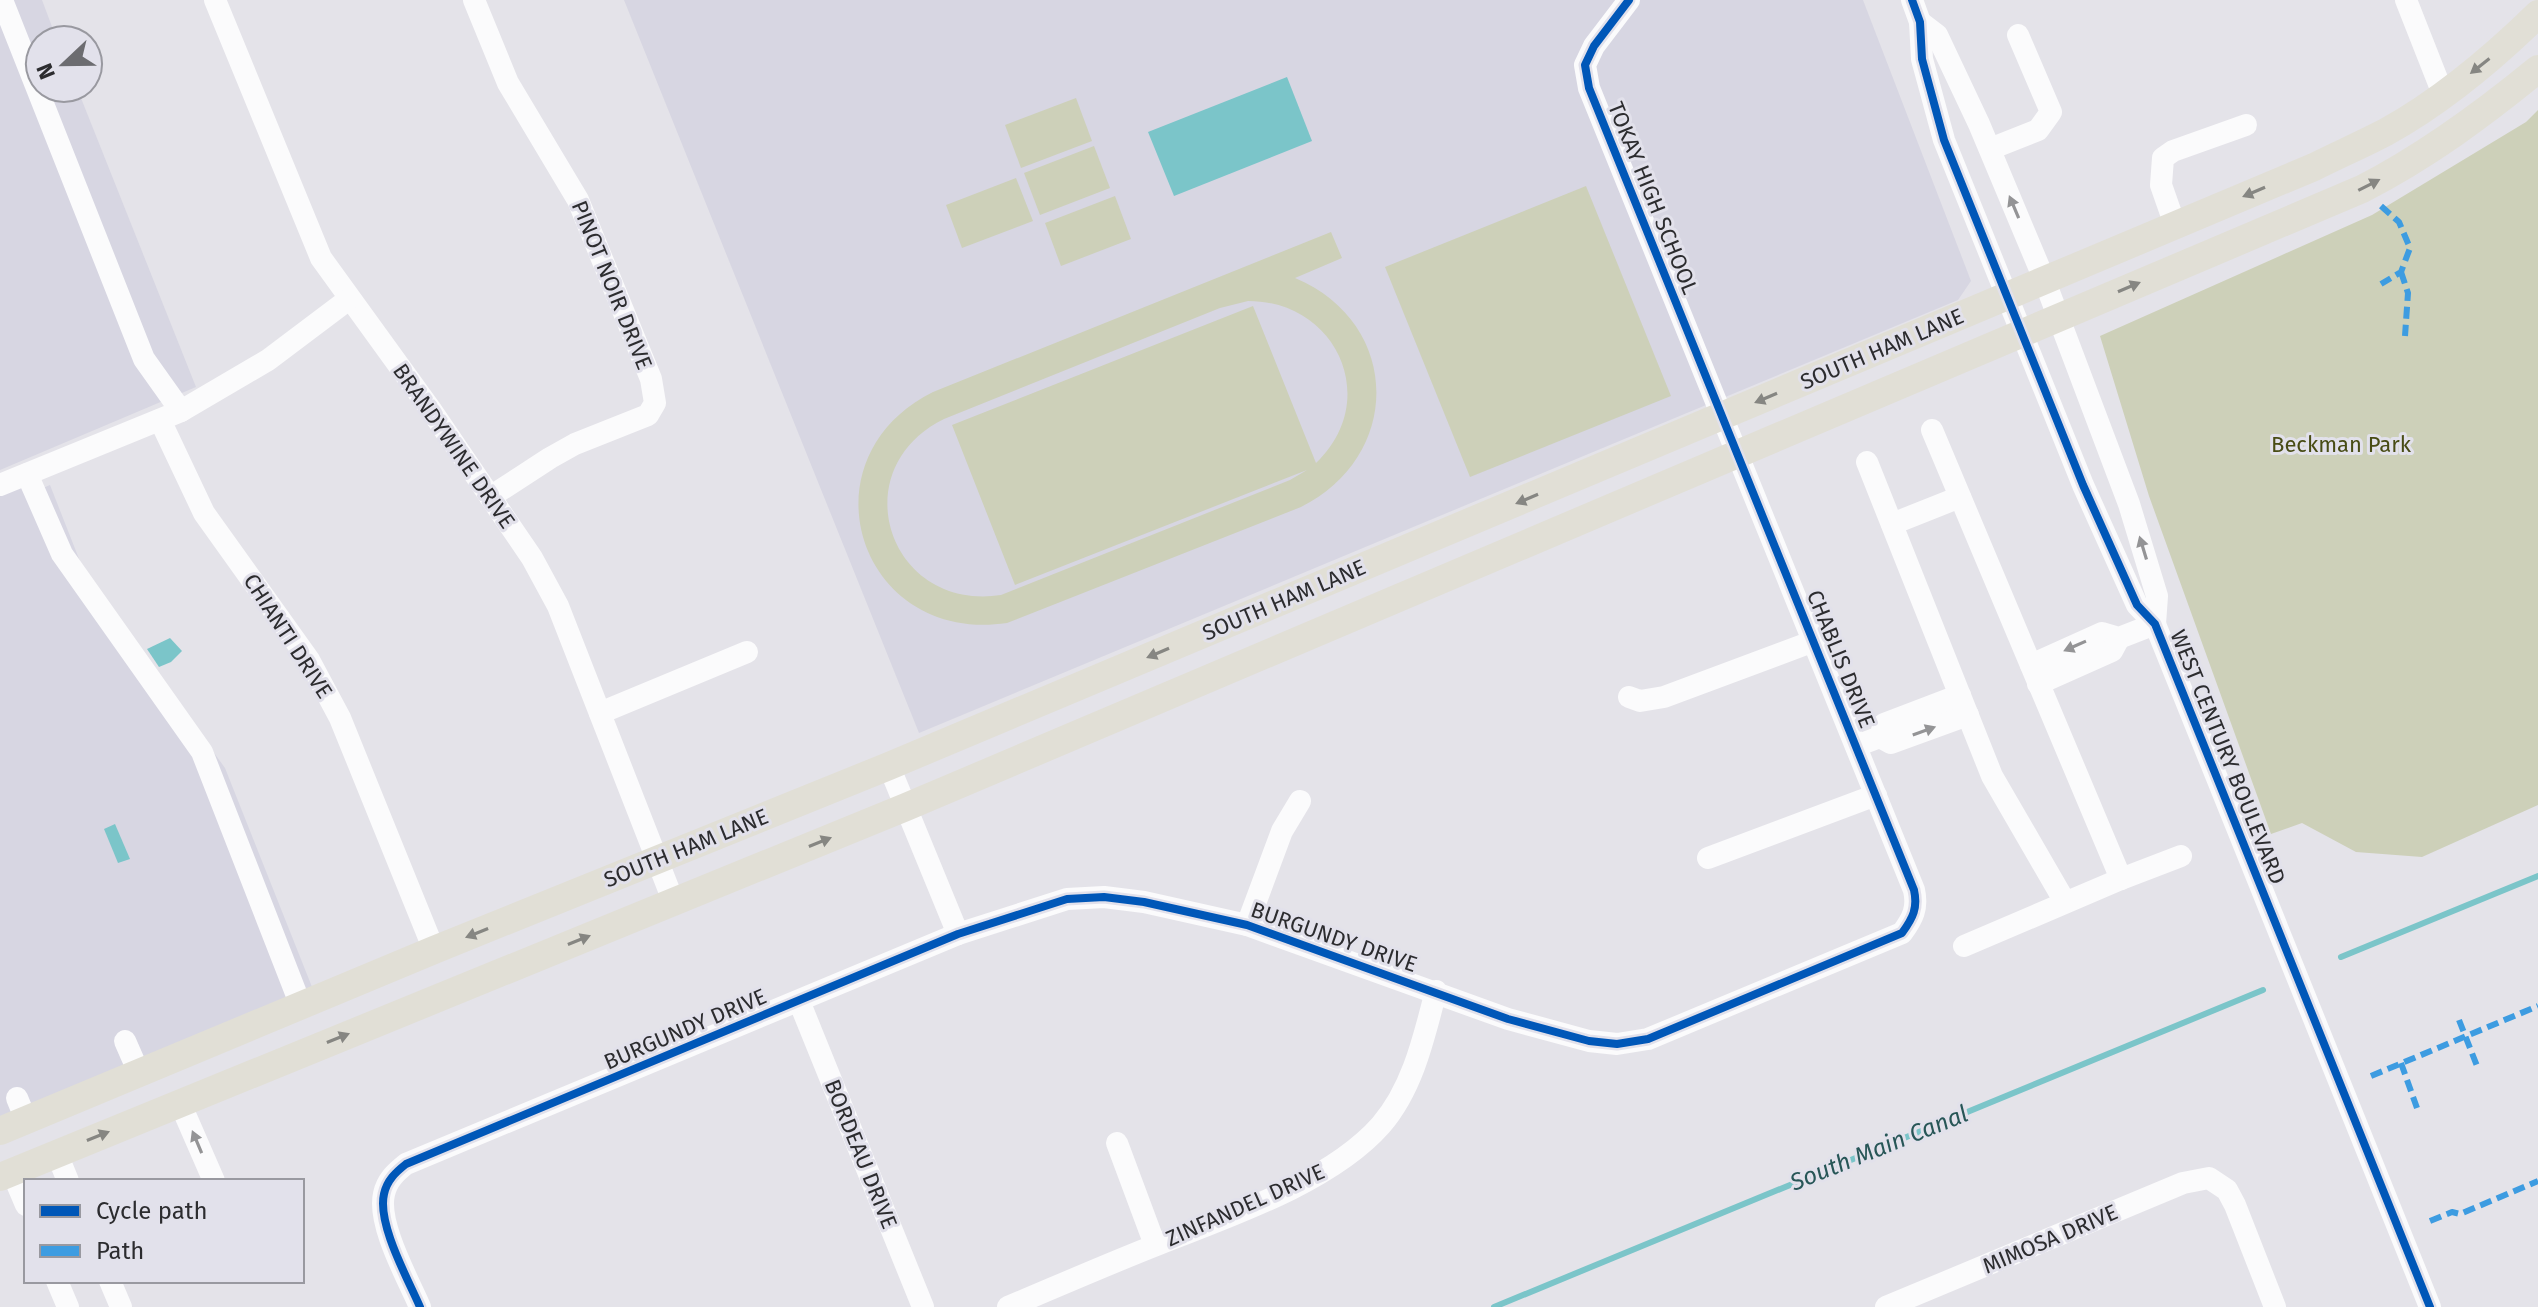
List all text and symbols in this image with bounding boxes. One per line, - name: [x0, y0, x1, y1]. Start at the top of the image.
- north arrow: [24, 24, 104, 104]
- one-way arrow: [2470, 57, 2490, 73]
- text: N: [31, 59, 61, 83]
- street label: TOKAY HIGH SCHOOL: [1602, 98, 1704, 298]
- one-way arrow: [2357, 178, 2380, 192]
- one-way arrow: [2242, 185, 2266, 198]
- one-way arrow: [2007, 195, 2020, 219]
- street label: PINOT NOIR DRIVE: [566, 197, 658, 373]
- one-way arrow: [2117, 280, 2141, 293]
- street label: SOUTH HAM LANE: [1796, 302, 1968, 396]
- street label: BRANDYWINE DRIVE: [387, 358, 521, 534]
- one-way arrow: [1755, 392, 1778, 405]
- park label: Beckman Park: [2271, 431, 2412, 458]
- one-way arrow: [1515, 492, 1539, 505]
- one-way arrow: [2136, 536, 2148, 560]
- street label: SOUTH HAM LANE: [1198, 553, 1370, 647]
- street label: CHIANTI DRIVE: [238, 569, 338, 703]
- street label: CHABLIS DRIVE: [1801, 586, 1881, 732]
- street label: WEST CENTURY BOULEVARD: [2165, 626, 2291, 888]
- one-way arrow: [2063, 639, 2086, 652]
- one-way arrow: [1146, 647, 1170, 660]
- one-way arrow: [1912, 725, 1936, 737]
- street label: SOUTH HAM LANE: [600, 803, 772, 893]
- one-way arrow: [808, 836, 832, 849]
- street label: BURGUNDY DRIVE: [1247, 896, 1421, 978]
- one-way arrow: [465, 926, 489, 939]
- one-way arrow: [567, 934, 591, 947]
- street label: BURGUNDY DRIVE: [600, 983, 770, 1075]
- one-way arrow: [326, 1031, 350, 1044]
- street label: BORDEAU DRIVE: [819, 1075, 903, 1233]
- water label: South Main Canal: [1785, 1100, 1972, 1197]
- one-way arrow: [86, 1130, 110, 1143]
- one-way arrow: [190, 1130, 203, 1154]
- street label: ZINFANDEL DRIVE: [1161, 1158, 1329, 1252]
- legend: [24, 1179, 304, 1283]
- text: Cycle path: [96, 1197, 208, 1225]
- street label: MIMOSA DRIVE: [1978, 1198, 2122, 1280]
- text: Path: [96, 1237, 144, 1265]

